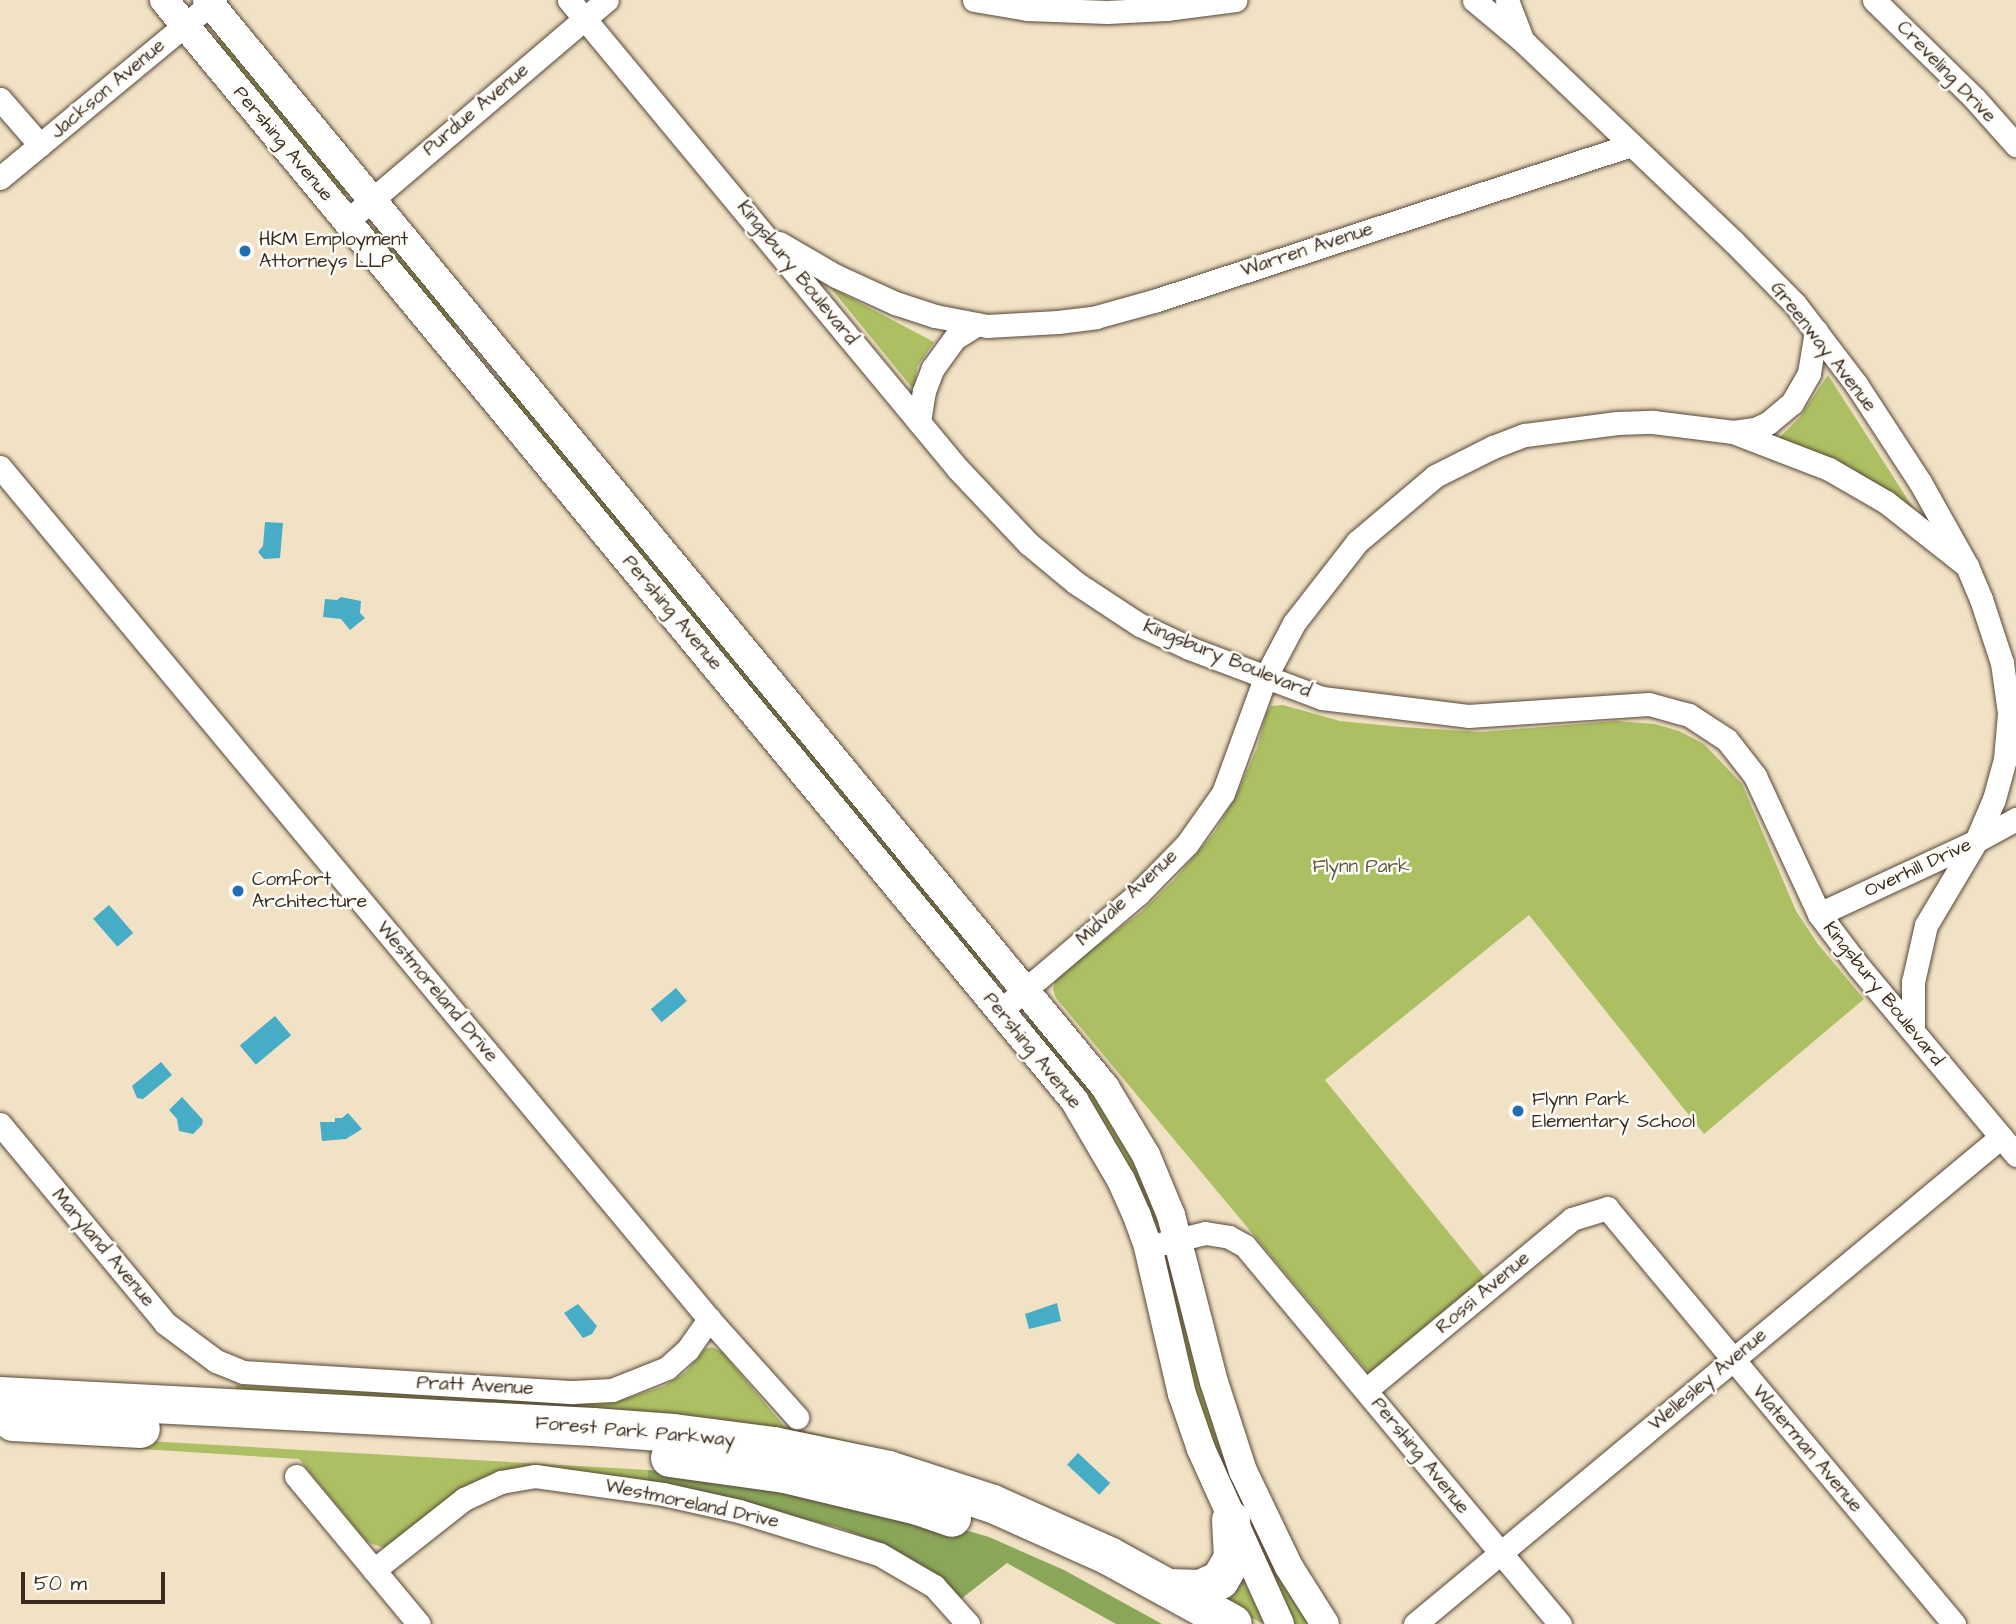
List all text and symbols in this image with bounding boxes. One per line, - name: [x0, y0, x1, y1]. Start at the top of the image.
- street label: Creveling Drive: [1892, 16, 2000, 128]
- street label: Jackson Avenue: [46, 34, 170, 144]
- street label: Purdue Avenue: [418, 59, 534, 161]
- street label: Pershing Avenue: [228, 82, 338, 206]
- street label: Kingsbury Boulevard: [732, 196, 862, 350]
- street label: Warren Avenue: [1238, 218, 1376, 282]
- place label: HKM Employment Attorneys LLP: [259, 229, 408, 273]
- marker: HKM Employment Attorneys LLP: [237, 243, 253, 259]
- street label: Greenway Avenue: [1765, 278, 1881, 416]
- street label: Pershing Avenue: [617, 551, 727, 675]
- street label: Kingsbury Boulevard: [1140, 615, 1314, 703]
- street label: Overhill Drive: [1861, 833, 1975, 903]
- street label: Midvale Avenue: [1072, 845, 1182, 951]
- park label: Flynn Park: [1312, 856, 1410, 878]
- place label: Comfort Architecture: [252, 869, 367, 913]
- marker: Comfort Architecture: [230, 883, 246, 899]
- street label: Westmoreland Drive: [371, 917, 503, 1067]
- street label: Kingsbury Boulevard: [1818, 917, 1948, 1071]
- street label: Pershing Avenue: [978, 988, 1086, 1114]
- place label: Flynn Park Elementary School: [1532, 1089, 1695, 1133]
- marker: Flynn Park Elementary School: [1510, 1103, 1526, 1119]
- street label: Maryland Avenue: [47, 1184, 159, 1312]
- street label: Rossi Avenue: [1431, 1247, 1535, 1339]
- street label: Wellesley Avenue: [1644, 1324, 1772, 1436]
- street label: Pratt Avenue: [416, 1372, 534, 1400]
- street label: Waterman Avenue: [1747, 1381, 1867, 1517]
- street label: Pershing Avenue: [1366, 1393, 1474, 1519]
- street label: Forest Park Parkway: [534, 1412, 736, 1452]
- street label: Westmoreland Drive: [603, 1474, 781, 1534]
- scale bar: [24, 1558, 168, 1602]
- text: 50 m: [34, 1569, 87, 1598]

